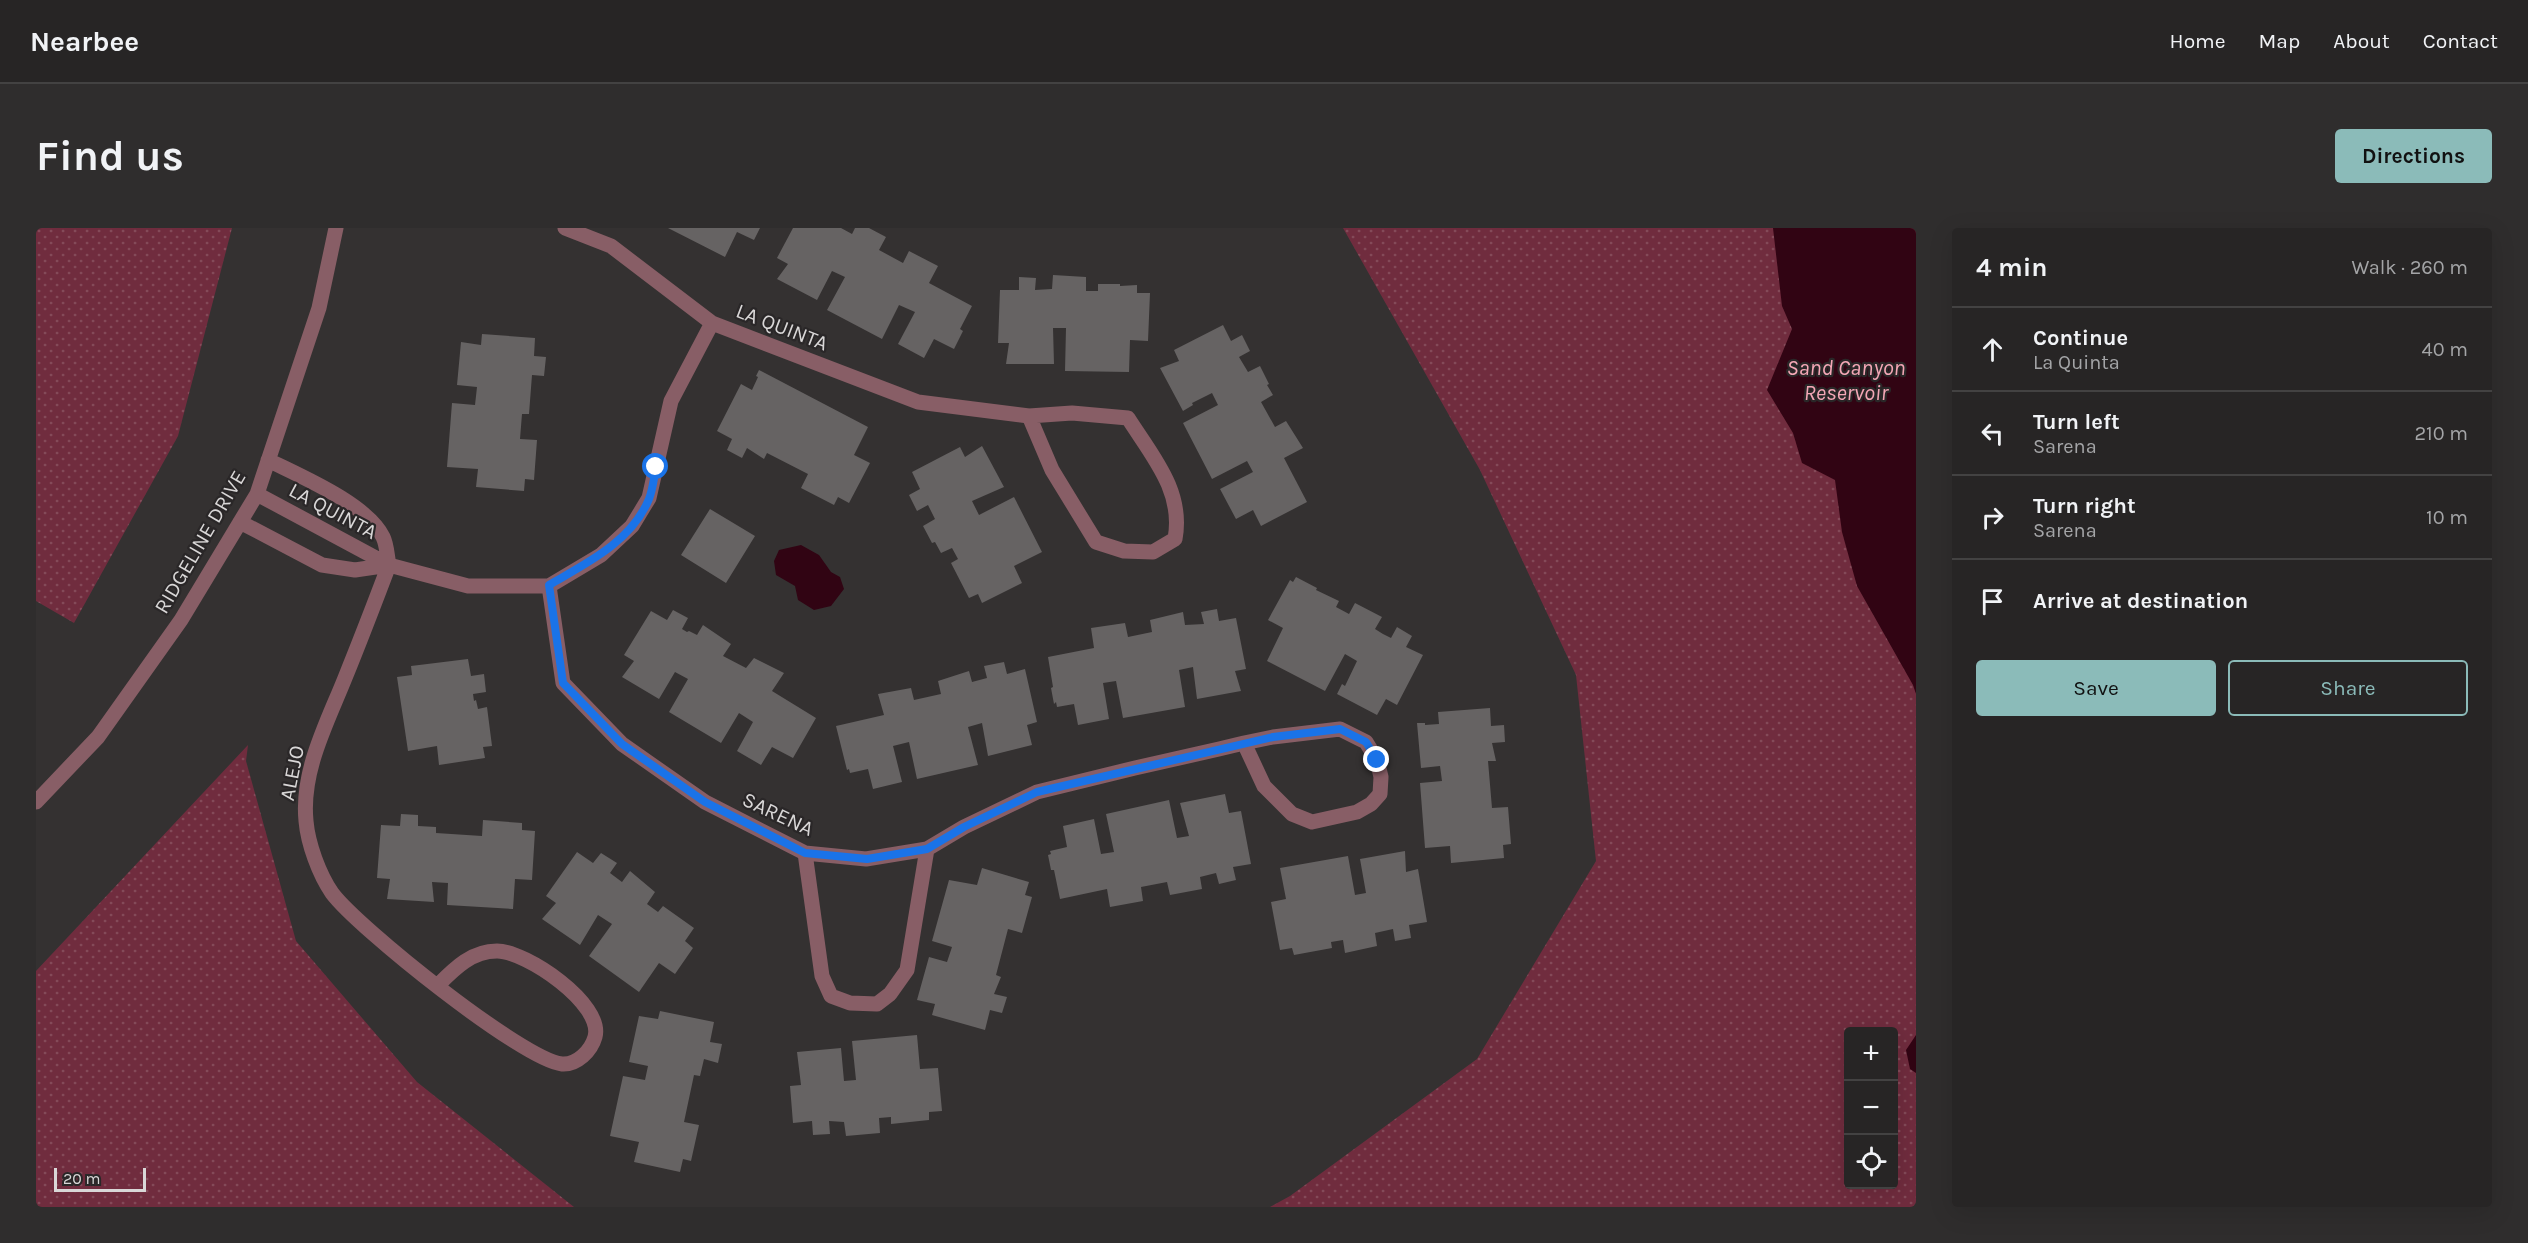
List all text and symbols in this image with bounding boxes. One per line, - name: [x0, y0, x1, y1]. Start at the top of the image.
- text: Nearbee: [30, 25, 139, 58]
- text: Home: [2170, 29, 2226, 53]
- text: Map: [2259, 29, 2300, 53]
- text: About: [2333, 29, 2390, 53]
- text: Contact: [2423, 29, 2498, 53]
- button: Directions: [2335, 129, 2492, 183]
- text: Find us: [36, 131, 184, 181]
- text: 4 min: [1976, 252, 2047, 283]
- text: Walk · 260 m: [2351, 256, 2468, 279]
- street label: LA QUINTA: [733, 299, 831, 355]
- text: Continue: [2033, 325, 2128, 351]
- icon: ahead: [1976, 333, 2009, 366]
- text: 40 m: [2422, 338, 2468, 361]
- text: La Quinta: [2033, 351, 2120, 374]
- water label: Sand Canyon Reservoir: [1787, 355, 1906, 406]
- text: Turn left: [2033, 409, 2120, 435]
- icon: left: [1976, 417, 2009, 450]
- text: 210 m: [2414, 422, 2468, 445]
- text: Sarena: [2033, 435, 2097, 458]
- route start: [642, 453, 668, 479]
- street label: RIDGELINE DRIVE: [149, 466, 251, 618]
- street label: LA QUINTA: [285, 478, 381, 544]
- text: Turn right: [2033, 493, 2136, 519]
- icon: right: [1976, 501, 2009, 534]
- text: 10 m: [2426, 506, 2468, 529]
- text: Sarena: [2033, 519, 2097, 542]
- icon: arrive: [1976, 585, 2009, 618]
- text: Arrive at destination: [2033, 588, 2248, 614]
- button: Save: [1976, 660, 2216, 716]
- button: Share: [2228, 660, 2468, 716]
- street label: ALEJO: [275, 743, 309, 803]
- route end: [1363, 746, 1389, 772]
- street label: SARENA: [739, 787, 817, 841]
- map controls: [1844, 1027, 1898, 1189]
- button: +: [1844, 1027, 1898, 1081]
- button: −: [1844, 1081, 1898, 1135]
- button: locate: [1844, 1135, 1898, 1189]
- scale bar: [54, 1165, 146, 1192]
- text: 20 m: [63, 1169, 101, 1188]

